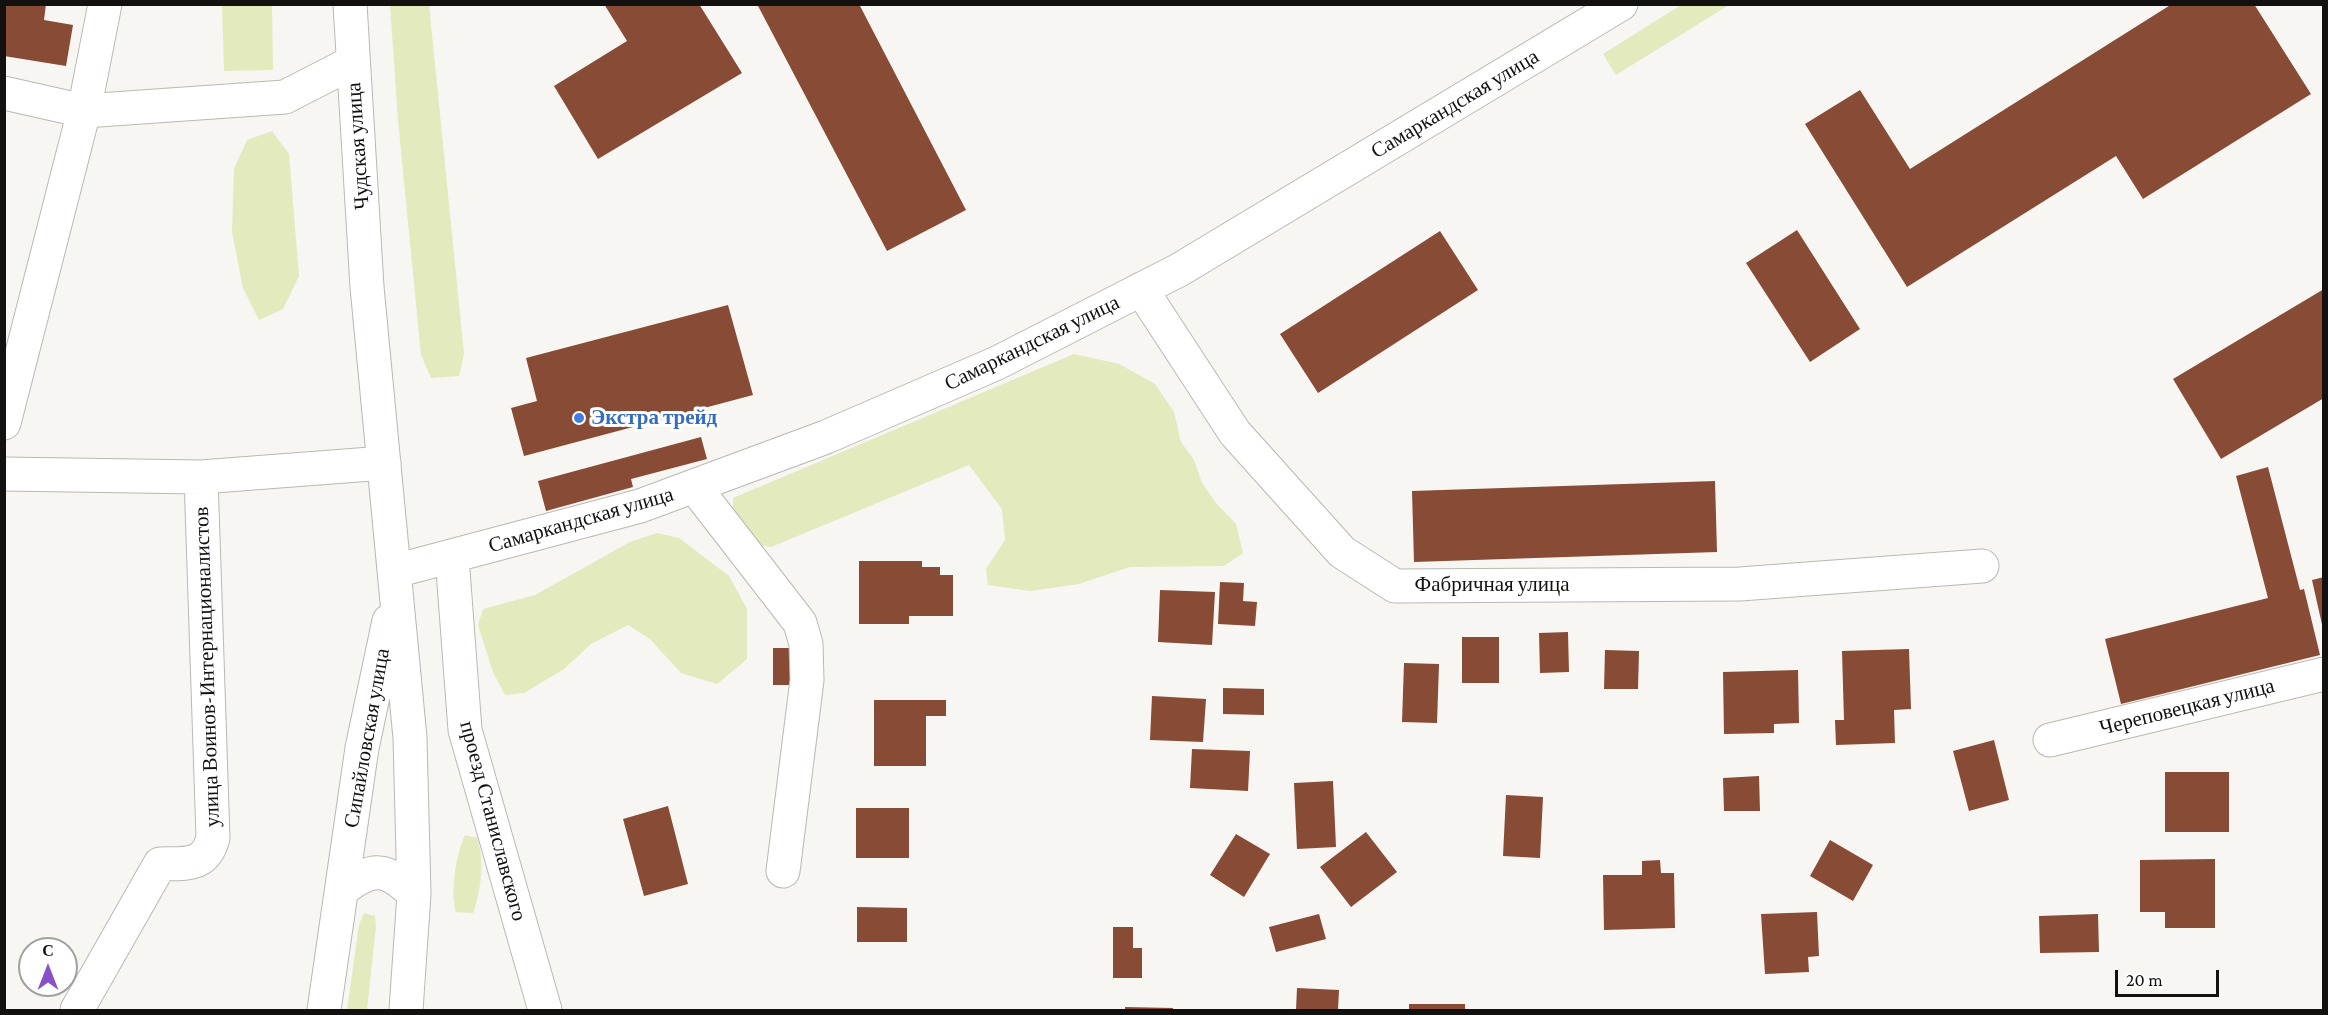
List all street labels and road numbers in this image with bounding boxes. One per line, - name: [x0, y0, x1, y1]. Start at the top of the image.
- street label: Самаркандская улица: [1366, 44, 1544, 164]
- street label: Чудская улица: [341, 82, 375, 210]
- street label: Самаркандская улица: [940, 290, 1124, 396]
- street label: Самаркандская улица: [486, 482, 676, 558]
- street label: улица Воинов-Интернационалистов: [189, 506, 225, 828]
- street label: Фабричная улица: [1415, 572, 1569, 598]
- street label: Сипайловская улица: [339, 646, 395, 830]
- street label: Череповецкая улица: [2097, 673, 2277, 741]
- street label: проезд Станиславского: [454, 718, 532, 924]

